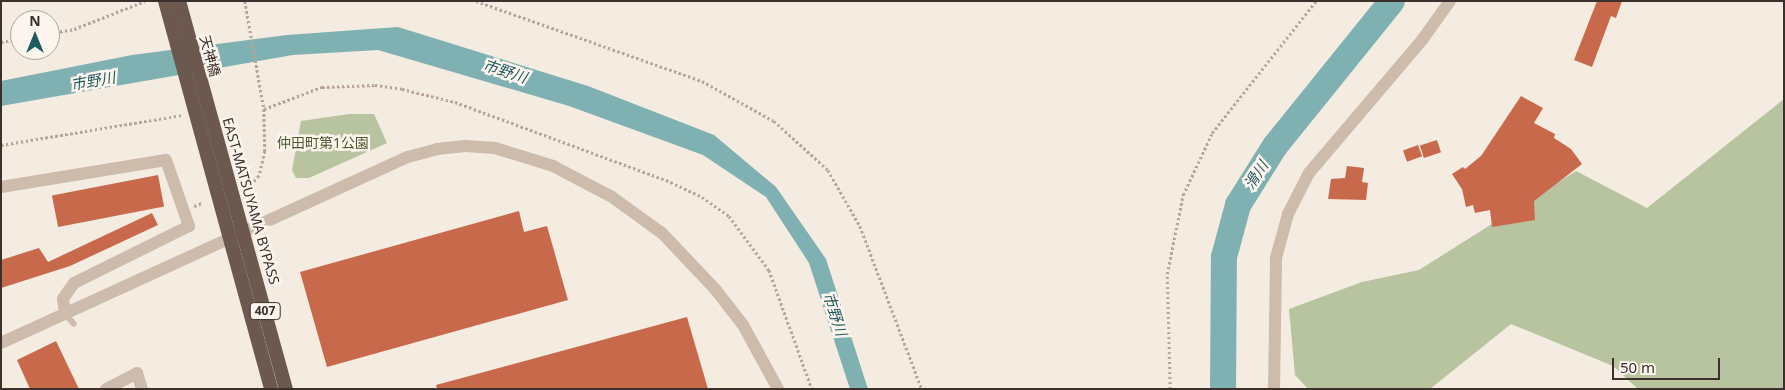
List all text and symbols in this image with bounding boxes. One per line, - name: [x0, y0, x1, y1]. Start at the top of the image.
- north arrow: [10, 10, 60, 60]
- text: N: [29, 11, 41, 30]
- street label: 天神橋: [196, 34, 224, 78]
- water label: 市野川: [481, 55, 529, 87]
- water label: 市野川: [69, 68, 117, 94]
- street label: EAST-MATSUYAMA BYPASS: [219, 116, 283, 286]
- park label: 仲田町第1公園: [277, 135, 369, 151]
- water label: 滑川: [1240, 158, 1272, 192]
- water label: 市野川: [819, 290, 851, 338]
- road number: 407: [249, 302, 281, 321]
- scale bar: [1615, 348, 1722, 380]
- text: 50 m: [1620, 357, 1655, 377]

